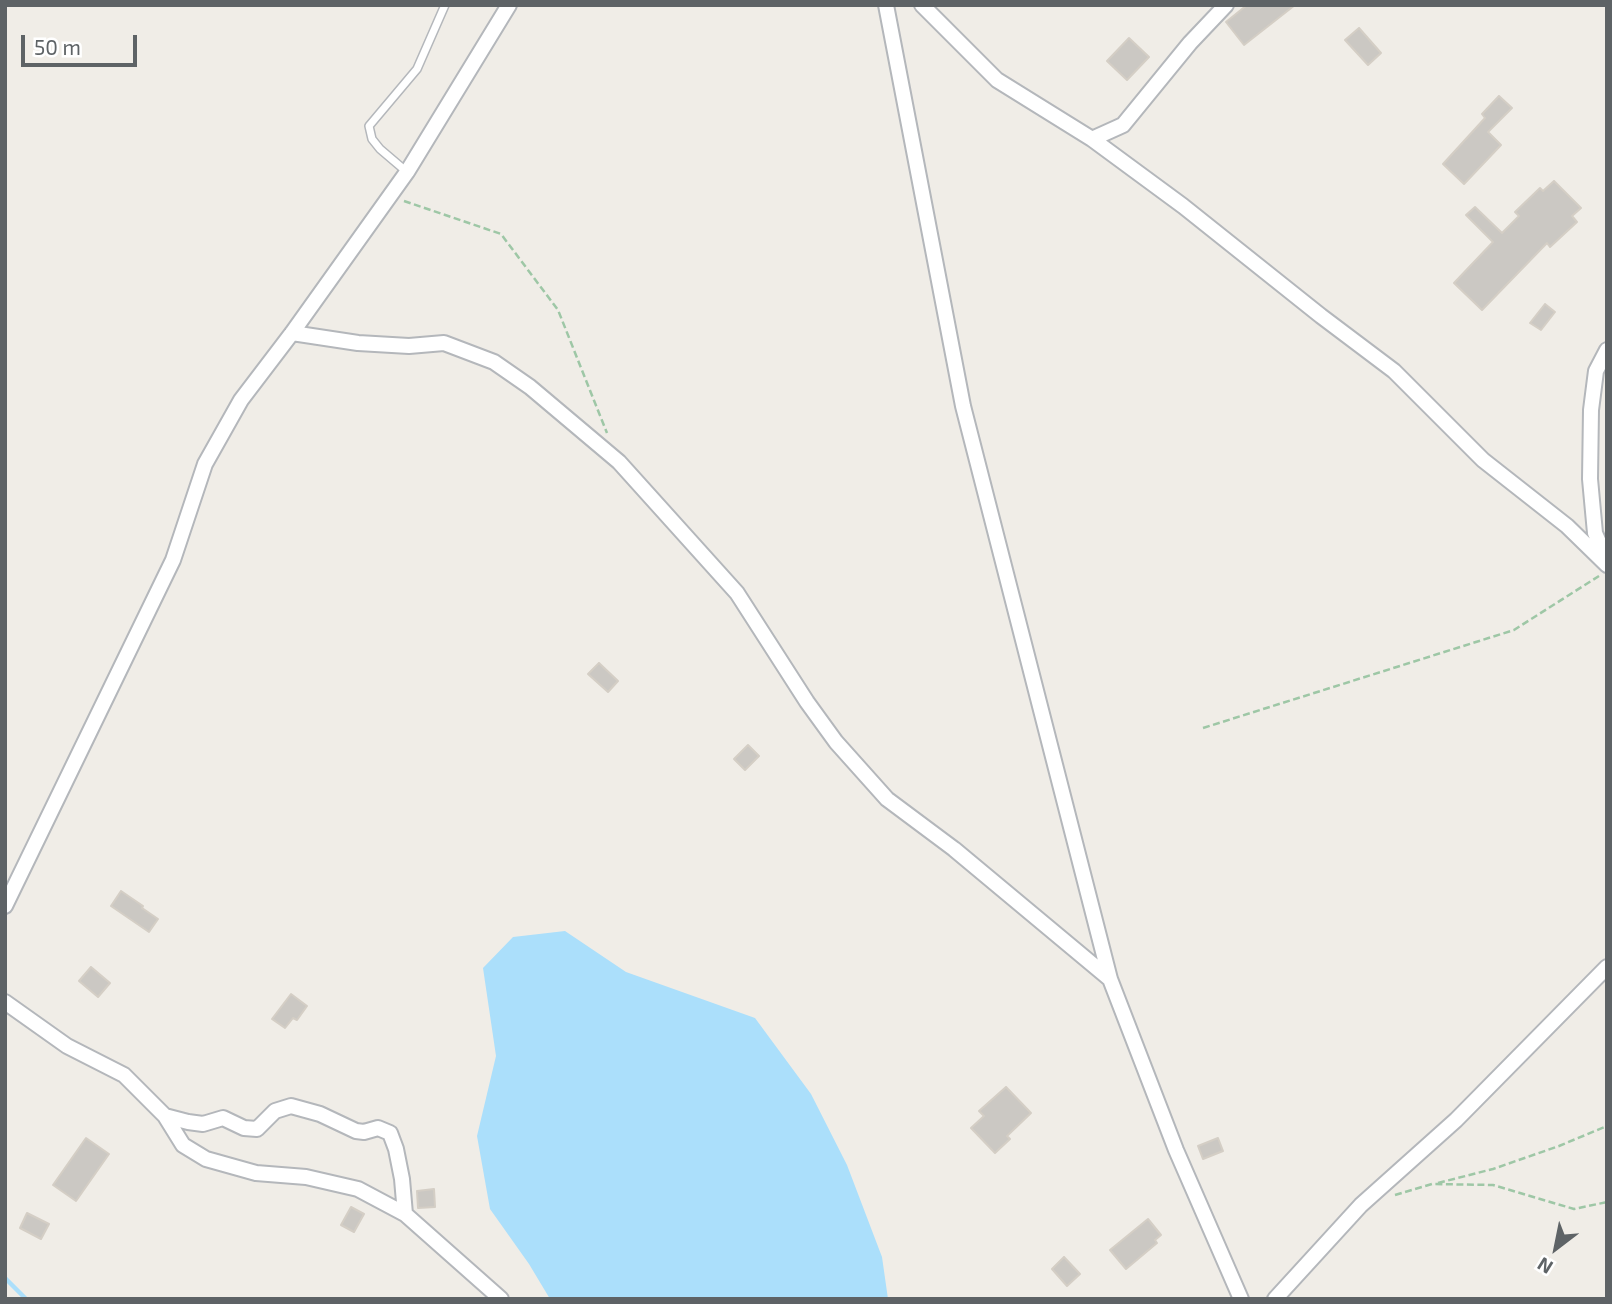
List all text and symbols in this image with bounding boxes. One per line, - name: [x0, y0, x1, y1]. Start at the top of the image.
- scale bar: [24, 21, 140, 65]
- text: 50 m: [34, 34, 81, 59]
- north arrow: [1521, 1213, 1591, 1283]
- text: N: [1533, 1253, 1557, 1280]

